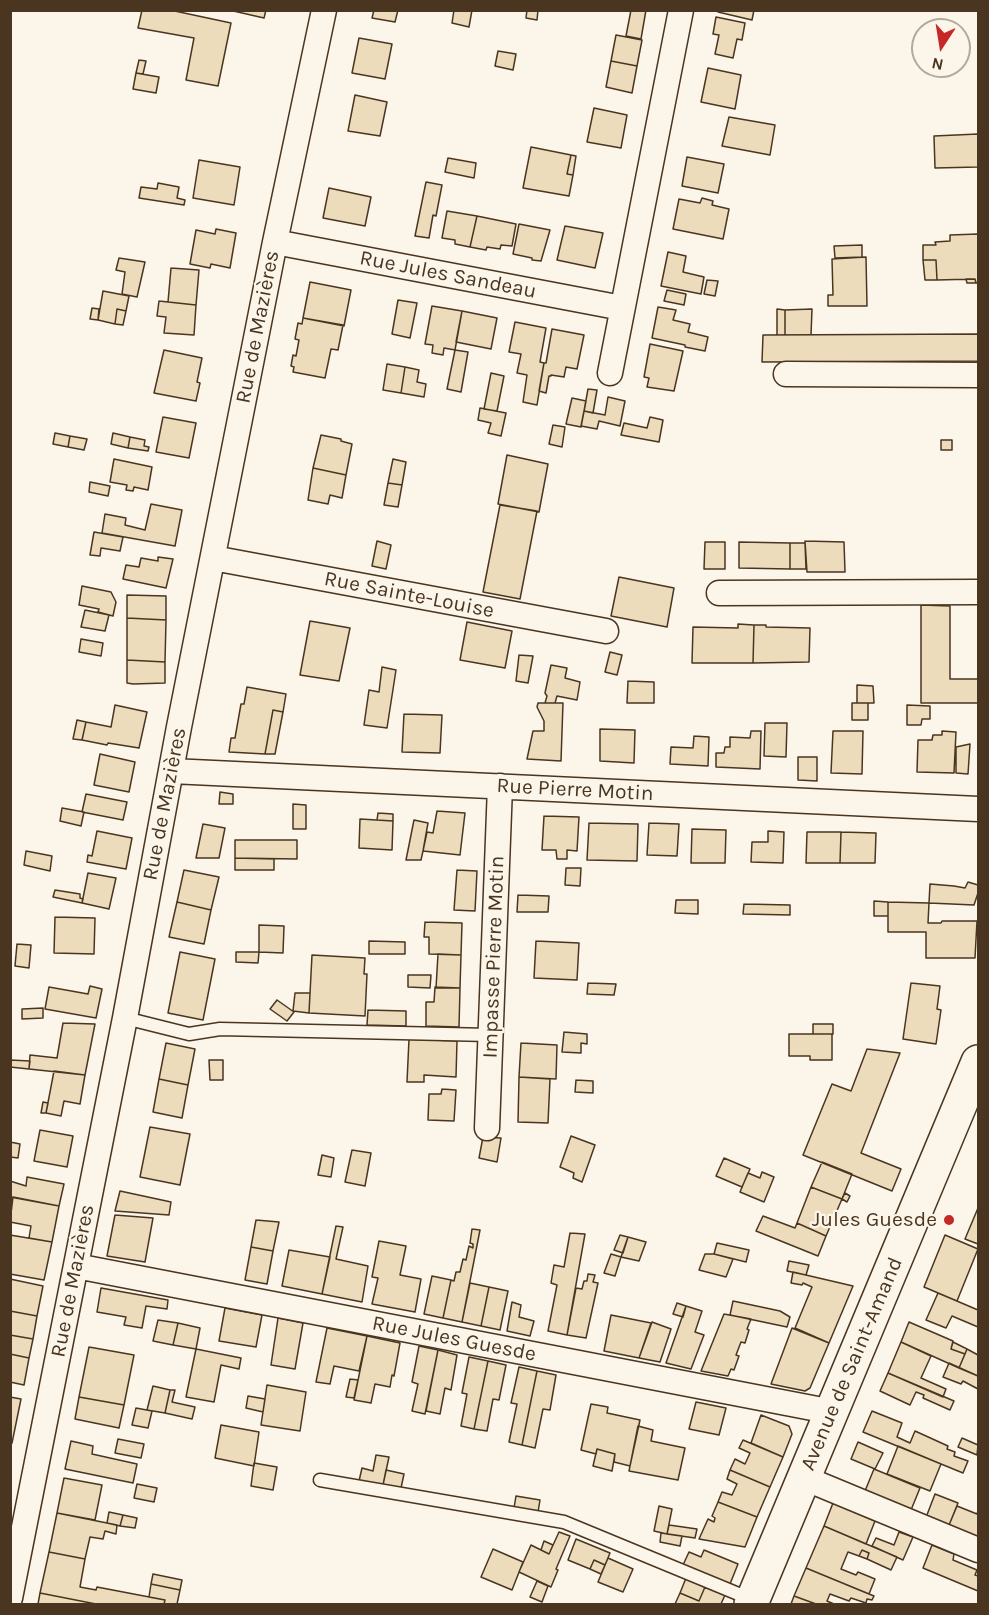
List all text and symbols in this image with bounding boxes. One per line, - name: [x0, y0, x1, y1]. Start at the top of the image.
- north arrow: [911, 18, 971, 78]
- text: N: [930, 54, 945, 75]
- street label: Rue Jules Sandeau: [357, 245, 539, 305]
- street label: Rue de Mazières: [231, 248, 285, 406]
- street label: Rue Sainte-Louise: [322, 566, 496, 624]
- street label: Rue de Mazières: [138, 725, 192, 883]
- street label: Rue Pierre Motin: [496, 773, 654, 807]
- street label: Impasse Pierre Motin: [478, 855, 510, 1059]
- street label: Rue de Mazières: [46, 1202, 100, 1360]
- place label: Jules Guesde: [812, 1207, 937, 1233]
- marker: Jules Guesde: [942, 1213, 956, 1227]
- street label: Avenue de Saint-Amand: [796, 1254, 908, 1474]
- street label: Rue Jules Guesde: [370, 1311, 538, 1367]

